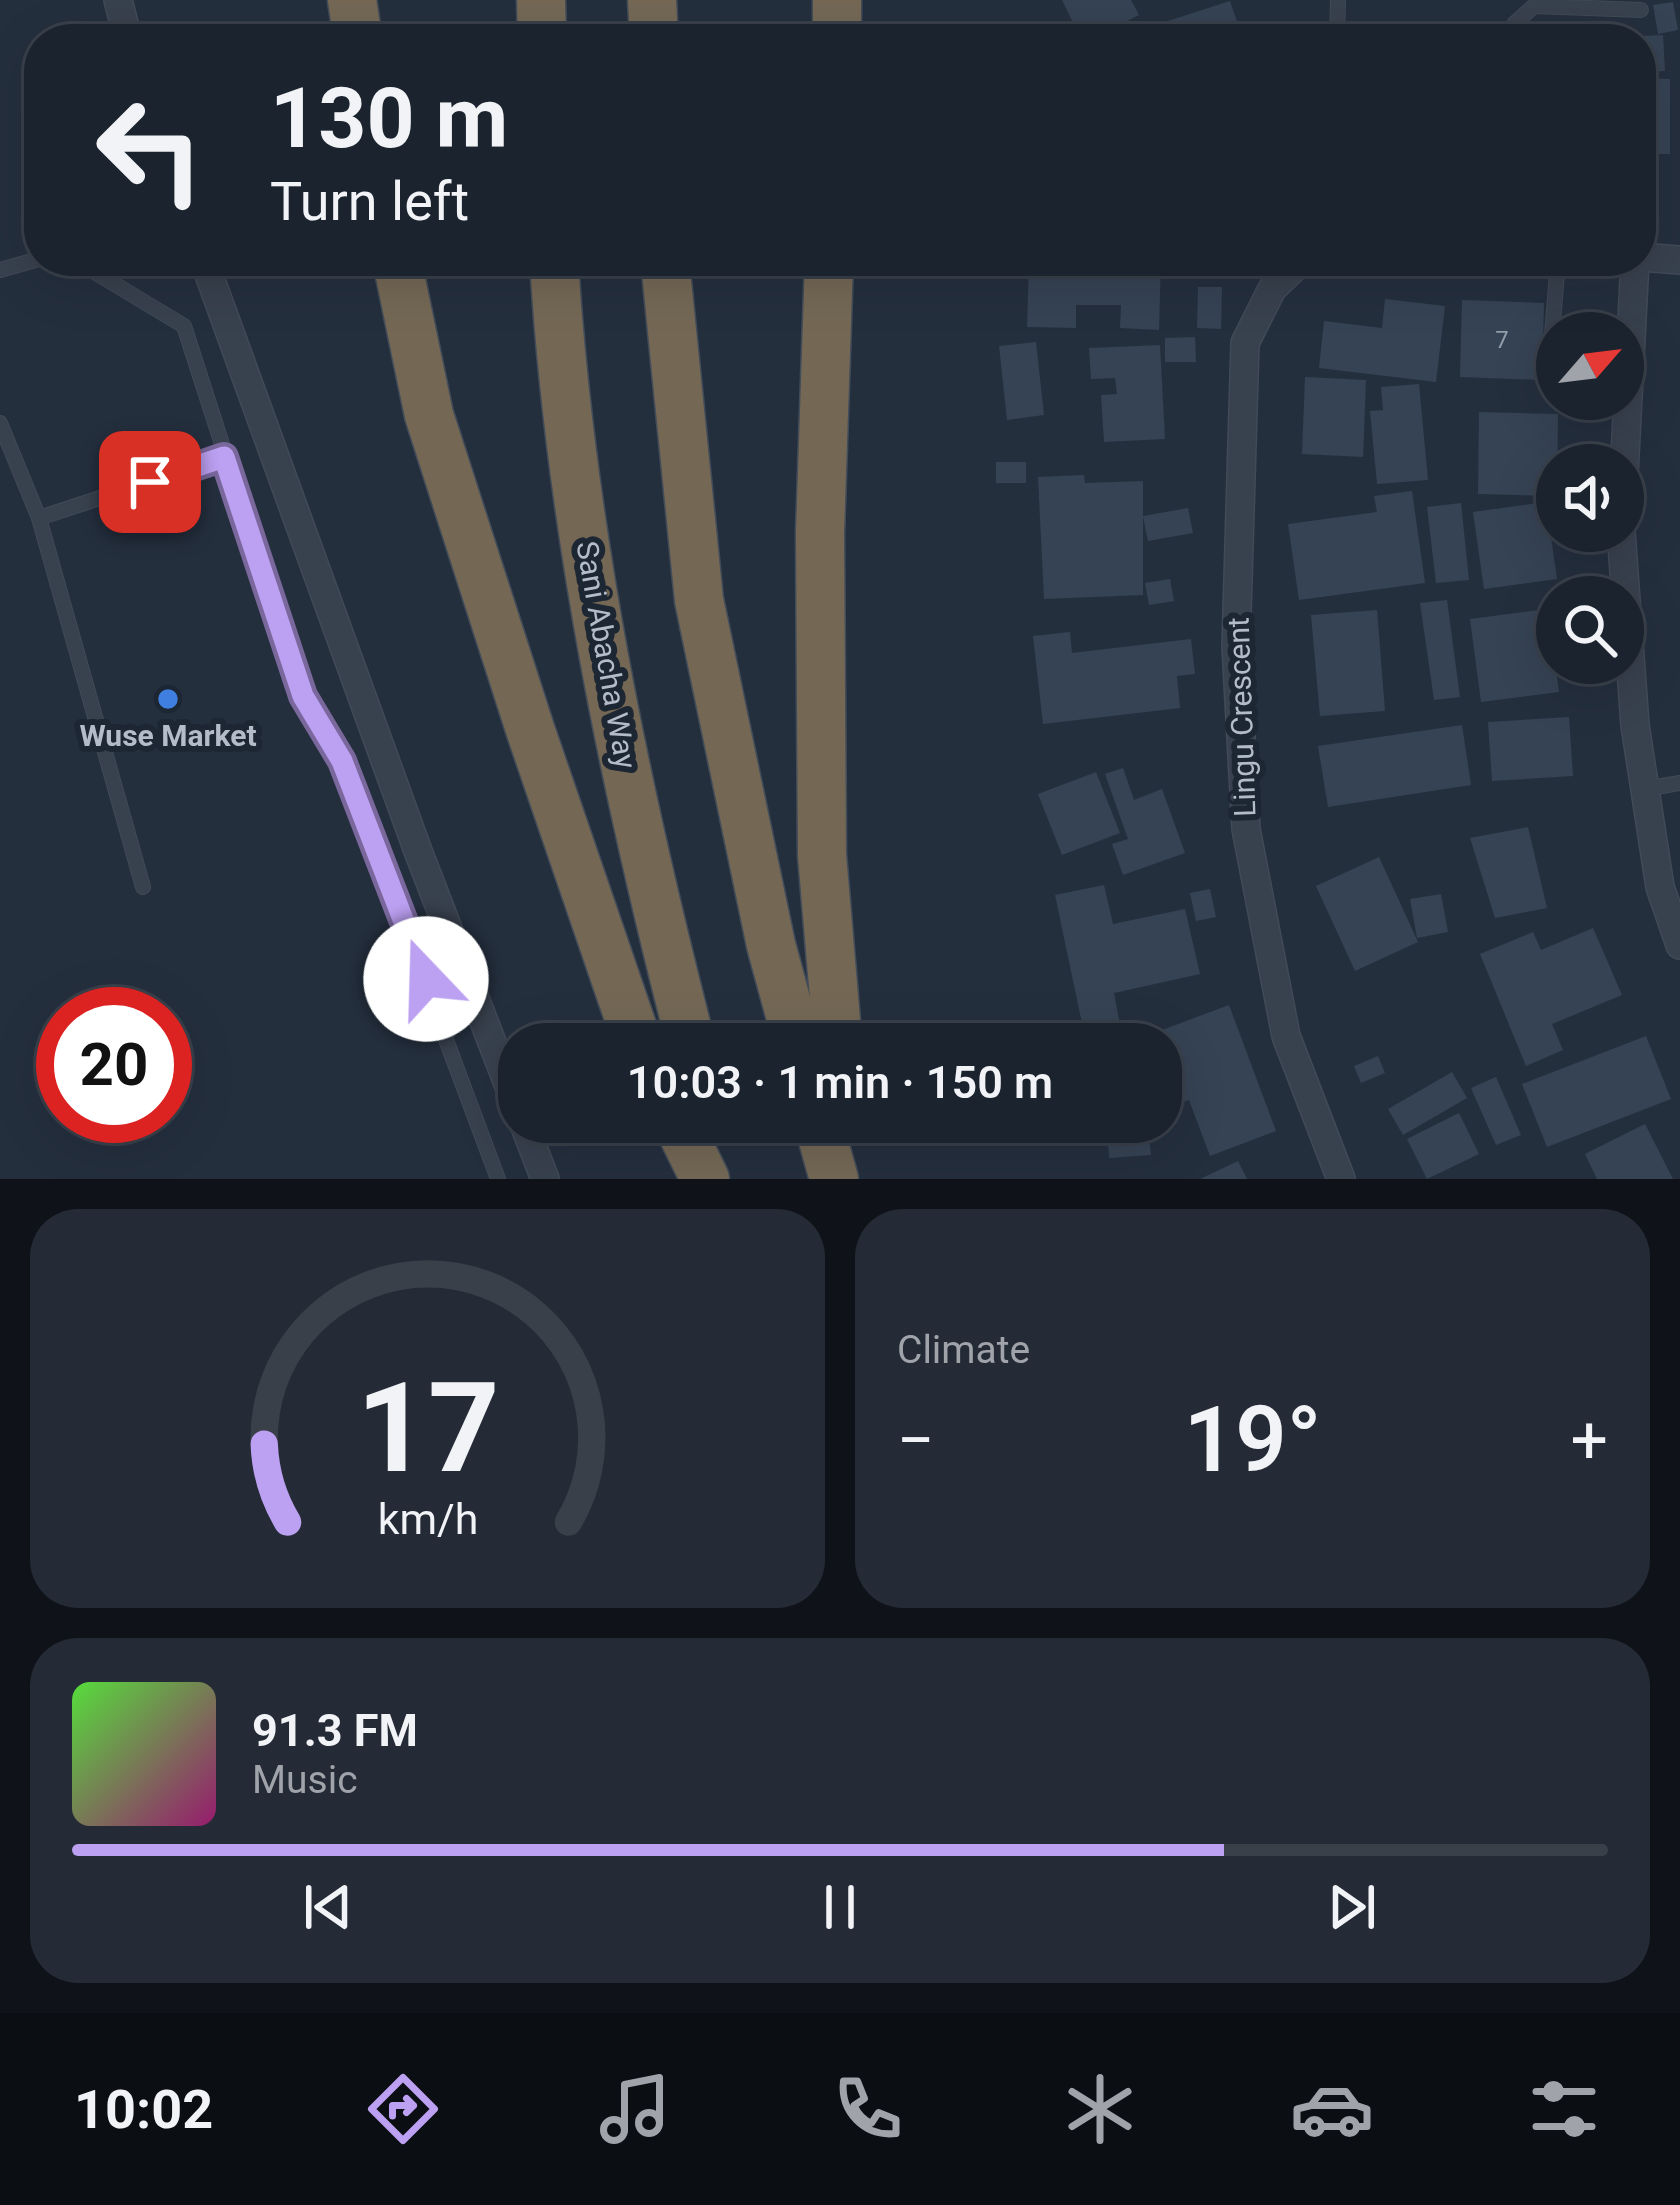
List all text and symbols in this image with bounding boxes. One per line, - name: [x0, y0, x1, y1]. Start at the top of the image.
- text: 130 m: [270, 69, 508, 168]
- icon: left: [72, 72, 228, 228]
- text: Turn left: [270, 170, 469, 233]
- north arrow: [1536, 312, 1644, 420]
- map controls: [1536, 312, 1644, 684]
- house number: 7: [1495, 326, 1509, 354]
- pin: [99, 431, 201, 533]
- button: sound: [1536, 444, 1644, 552]
- icon: arrive: [117, 449, 183, 515]
- street label: Sani Abacha Way: [569, 538, 644, 771]
- button: search: [1536, 576, 1644, 684]
- street label: Lingu Crescent: [1221, 617, 1262, 817]
- marker: Wuse Market: [155, 686, 181, 712]
- place label: Wuse Market: [79, 718, 257, 753]
- position arrow: [363, 916, 489, 1042]
- speed limit sign: 20: [36, 987, 192, 1143]
- text: 10:03 · 1 min · 150 m: [627, 1056, 1053, 1109]
- text: Climate: [897, 1327, 1030, 1373]
- text: 17: [356, 1355, 499, 1501]
- text: 19°: [1184, 1388, 1321, 1493]
- text: −: [897, 1402, 935, 1479]
- text: +: [1571, 1402, 1608, 1479]
- text: km/h: [377, 1493, 478, 1543]
- text: 91.3 FM: [252, 1704, 418, 1757]
- text: Music: [252, 1757, 358, 1803]
- icon: previous: [295, 1874, 361, 1940]
- icon: pause: [807, 1874, 873, 1940]
- icon: next: [1319, 1874, 1385, 1940]
- icon: directions: [361, 2067, 445, 2151]
- icon: music: [593, 2067, 677, 2151]
- icon: phone: [826, 2067, 910, 2151]
- icon: climate: [1058, 2067, 1142, 2151]
- icon: car: [1290, 2067, 1374, 2151]
- icon: filters: [1522, 2067, 1606, 2151]
- text: 10:02: [74, 2078, 213, 2141]

